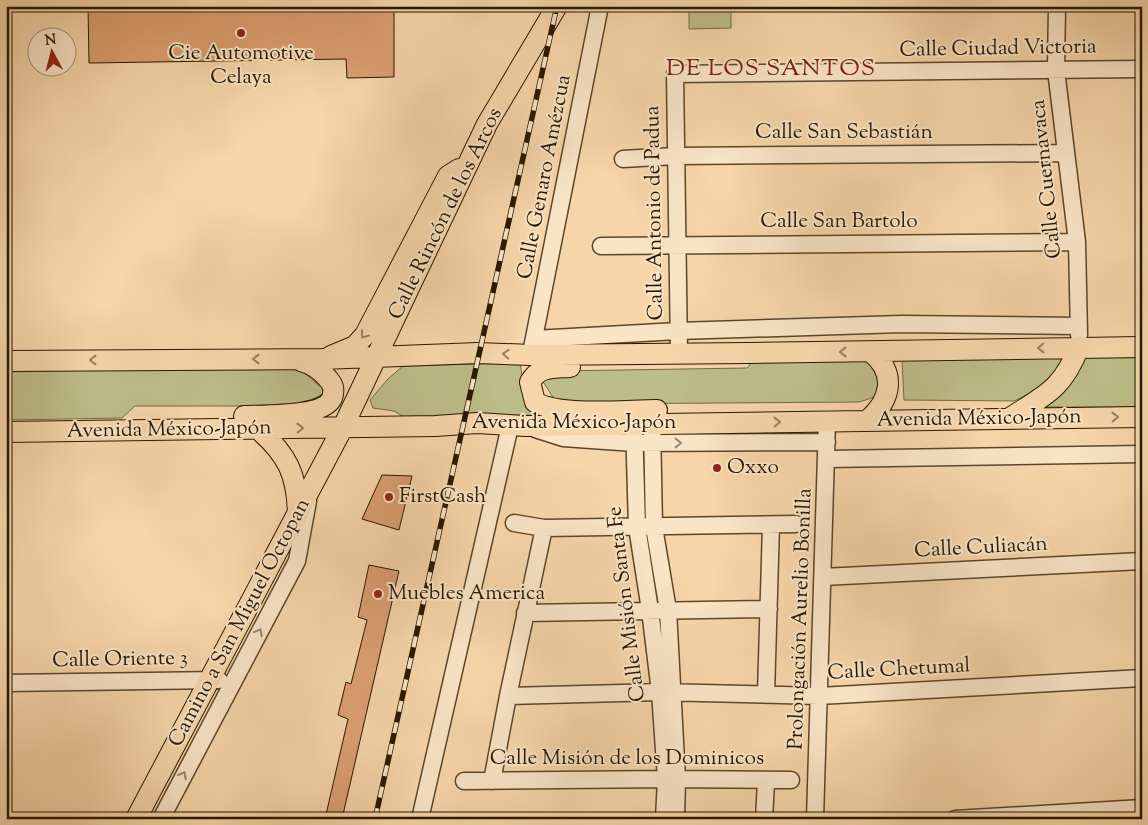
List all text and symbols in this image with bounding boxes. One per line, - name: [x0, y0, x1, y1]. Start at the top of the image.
- marker: Cie Automotive Celaya: [235, 27, 247, 39]
- north arrow: [28, 28, 78, 78]
- text: N: [44, 30, 57, 52]
- street label: Calle Ciudad Victoria: [899, 32, 1097, 66]
- place label: Cie Automotive Celaya: [168, 39, 314, 93]
- district label: DE LOS SANTOS: [666, 52, 876, 86]
- street label: Calle Genaro Amézcua: [510, 72, 580, 282]
- street label: Calle Cuernavaca: [1024, 98, 1070, 260]
- street label: Calle Rincón de los Arcos: [382, 103, 510, 325]
- street label: Calle Antonio de Padua: [638, 105, 672, 321]
- street label: Calle San Sebastián: [755, 118, 933, 148]
- street label: Calle San Bartolo: [760, 207, 918, 237]
- one-way arrow: [361, 329, 370, 339]
- one-way arrow: [1036, 343, 1044, 353]
- one-way arrow: [839, 347, 846, 357]
- one-way arrow: [501, 348, 509, 359]
- one-way arrow: [251, 354, 259, 364]
- one-way arrow: [89, 355, 96, 365]
- street label: Avenida México-Japón: [876, 402, 1082, 436]
- street label: Avenida México-Japón: [472, 408, 676, 438]
- one-way arrow: [1111, 412, 1119, 422]
- street label: Avenida México-Japón: [66, 413, 272, 447]
- one-way arrow: [774, 417, 781, 427]
- one-way arrow: [296, 423, 304, 433]
- one-way arrow: [674, 438, 682, 448]
- place label: Oxxo: [727, 453, 779, 483]
- marker: Oxxo: [711, 462, 723, 474]
- place label: FirstCash: [399, 482, 486, 512]
- street label: Prolongación Aurelio Bonilla: [781, 487, 821, 750]
- marker: FirstCash: [383, 491, 395, 503]
- street label: Camino a San Miguel Octopan: [161, 493, 319, 753]
- street label: Calle Misión Santa Fe: [600, 505, 654, 703]
- street label: Calle Culiacán: [914, 530, 1048, 566]
- place label: Muebles America: [388, 579, 545, 609]
- marker: Muebles America: [372, 588, 384, 600]
- one-way arrow: [253, 628, 263, 637]
- street label: Calle Oriente 3: [52, 644, 188, 676]
- street label: Calle Chetumal: [827, 651, 971, 689]
- street label: Calle Misión de los Dominicos: [490, 744, 764, 774]
- one-way arrow: [177, 772, 187, 781]

